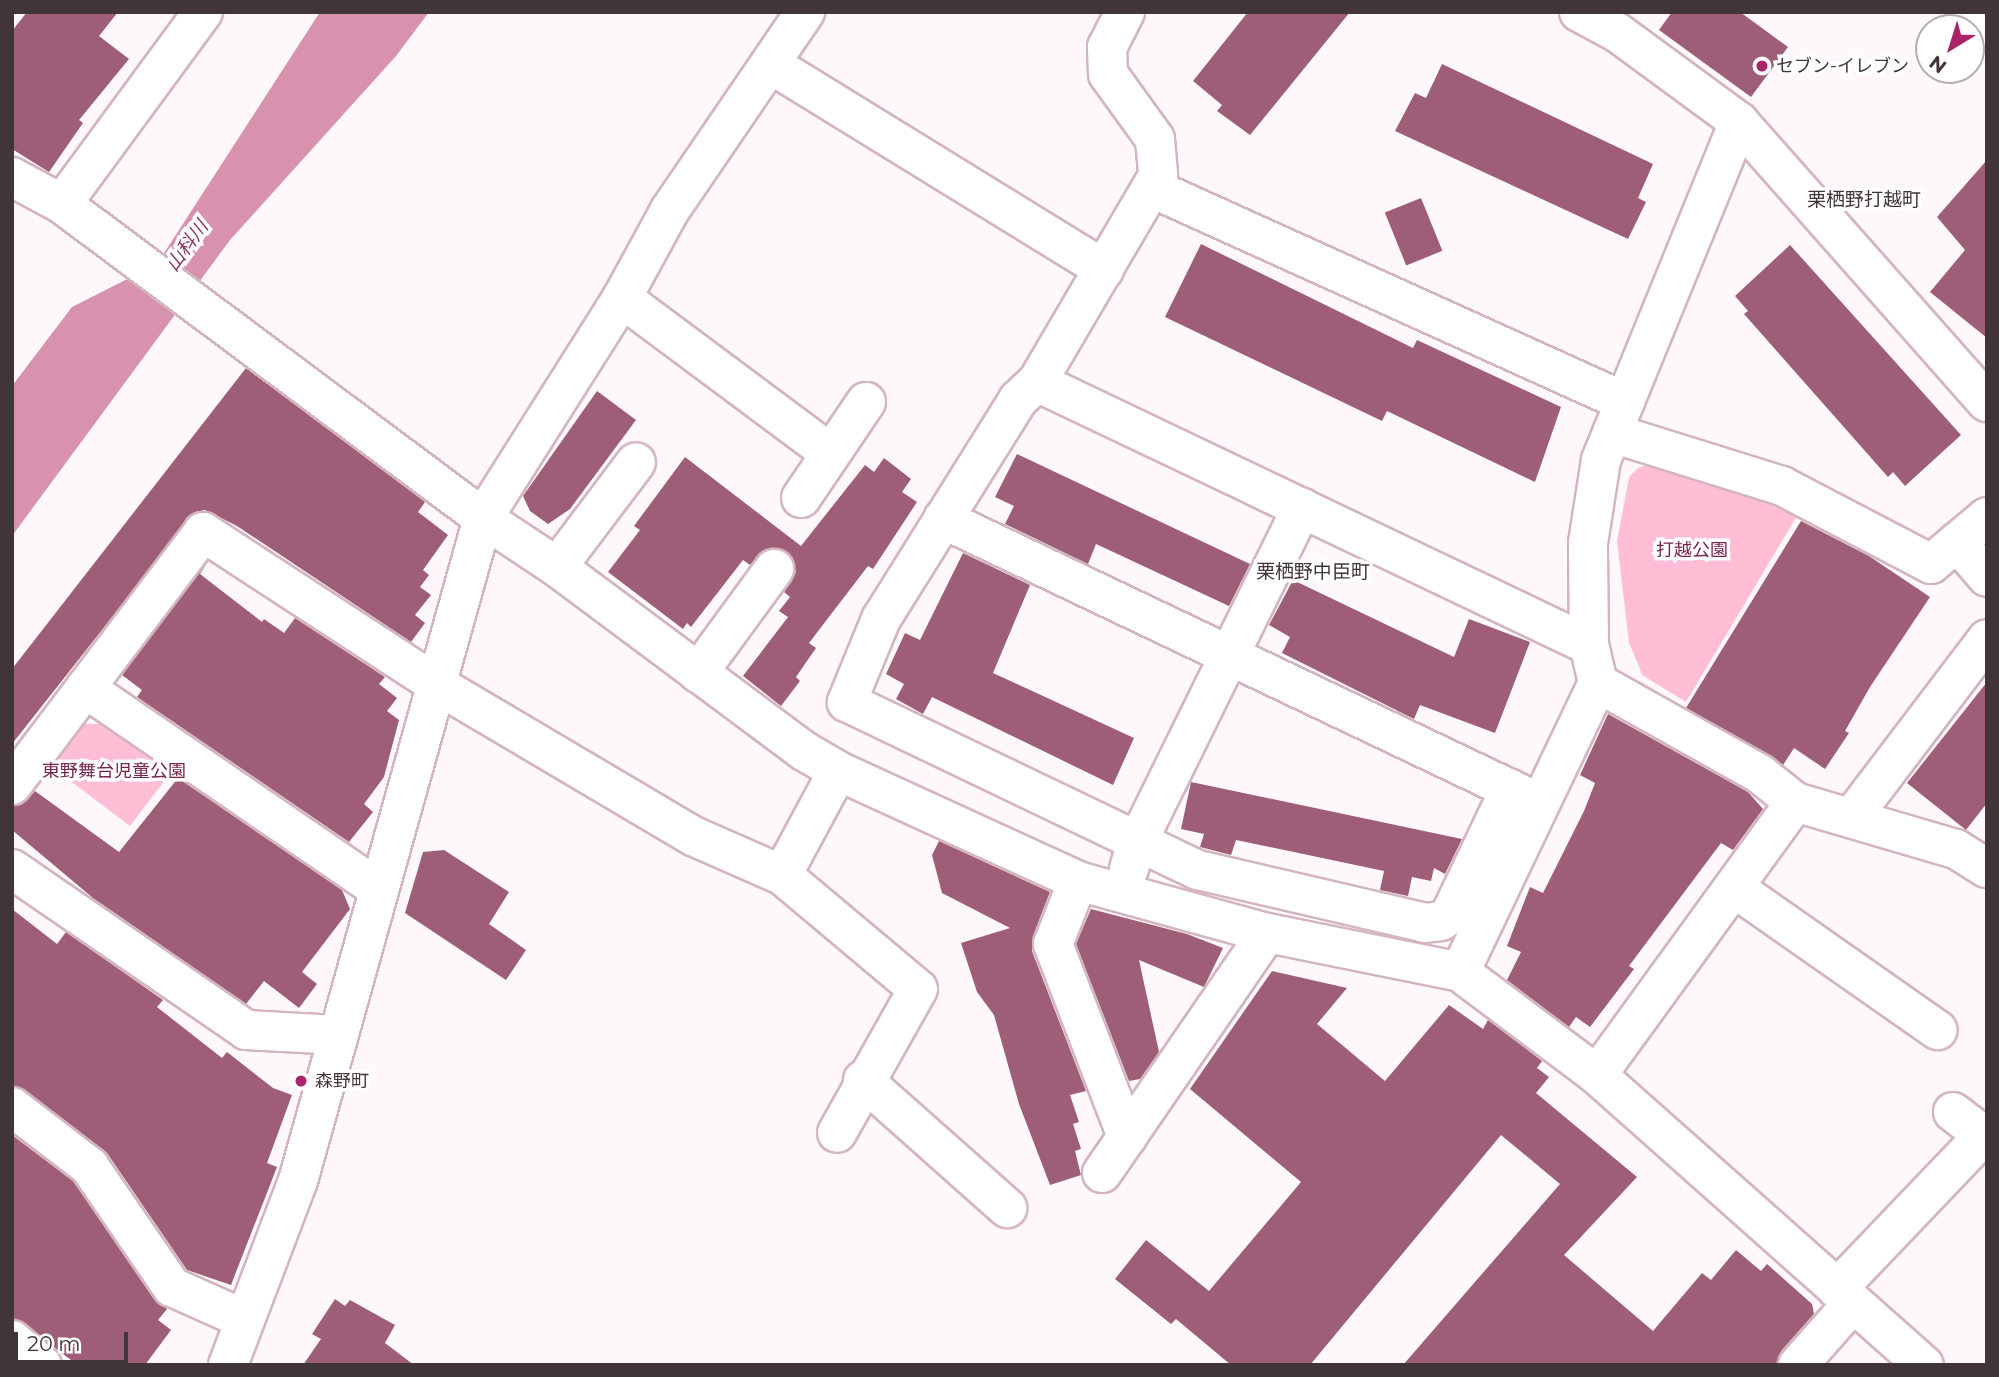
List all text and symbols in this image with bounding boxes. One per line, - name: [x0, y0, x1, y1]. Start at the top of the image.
- north arrow: [1915, 14, 1985, 84]
- text: N: [1925, 51, 1951, 78]
- place label: セブン-イレブン: [1776, 55, 1909, 77]
- marker: セブン-イレブン: [1754, 58, 1770, 74]
- district label: 栗栖野打越町: [1807, 189, 1921, 211]
- water label: 山科川: [161, 216, 213, 276]
- park label: 打越公園: [1656, 539, 1728, 561]
- district label: 栗栖野中臣町: [1256, 561, 1370, 583]
- park label: 東野舞台児童公園: [42, 760, 186, 782]
- place label: 森野町: [315, 1070, 369, 1092]
- marker: 森野町: [293, 1073, 309, 1089]
- scale bar: [18, 1318, 131, 1362]
- text: 20 m: [27, 1331, 81, 1356]

